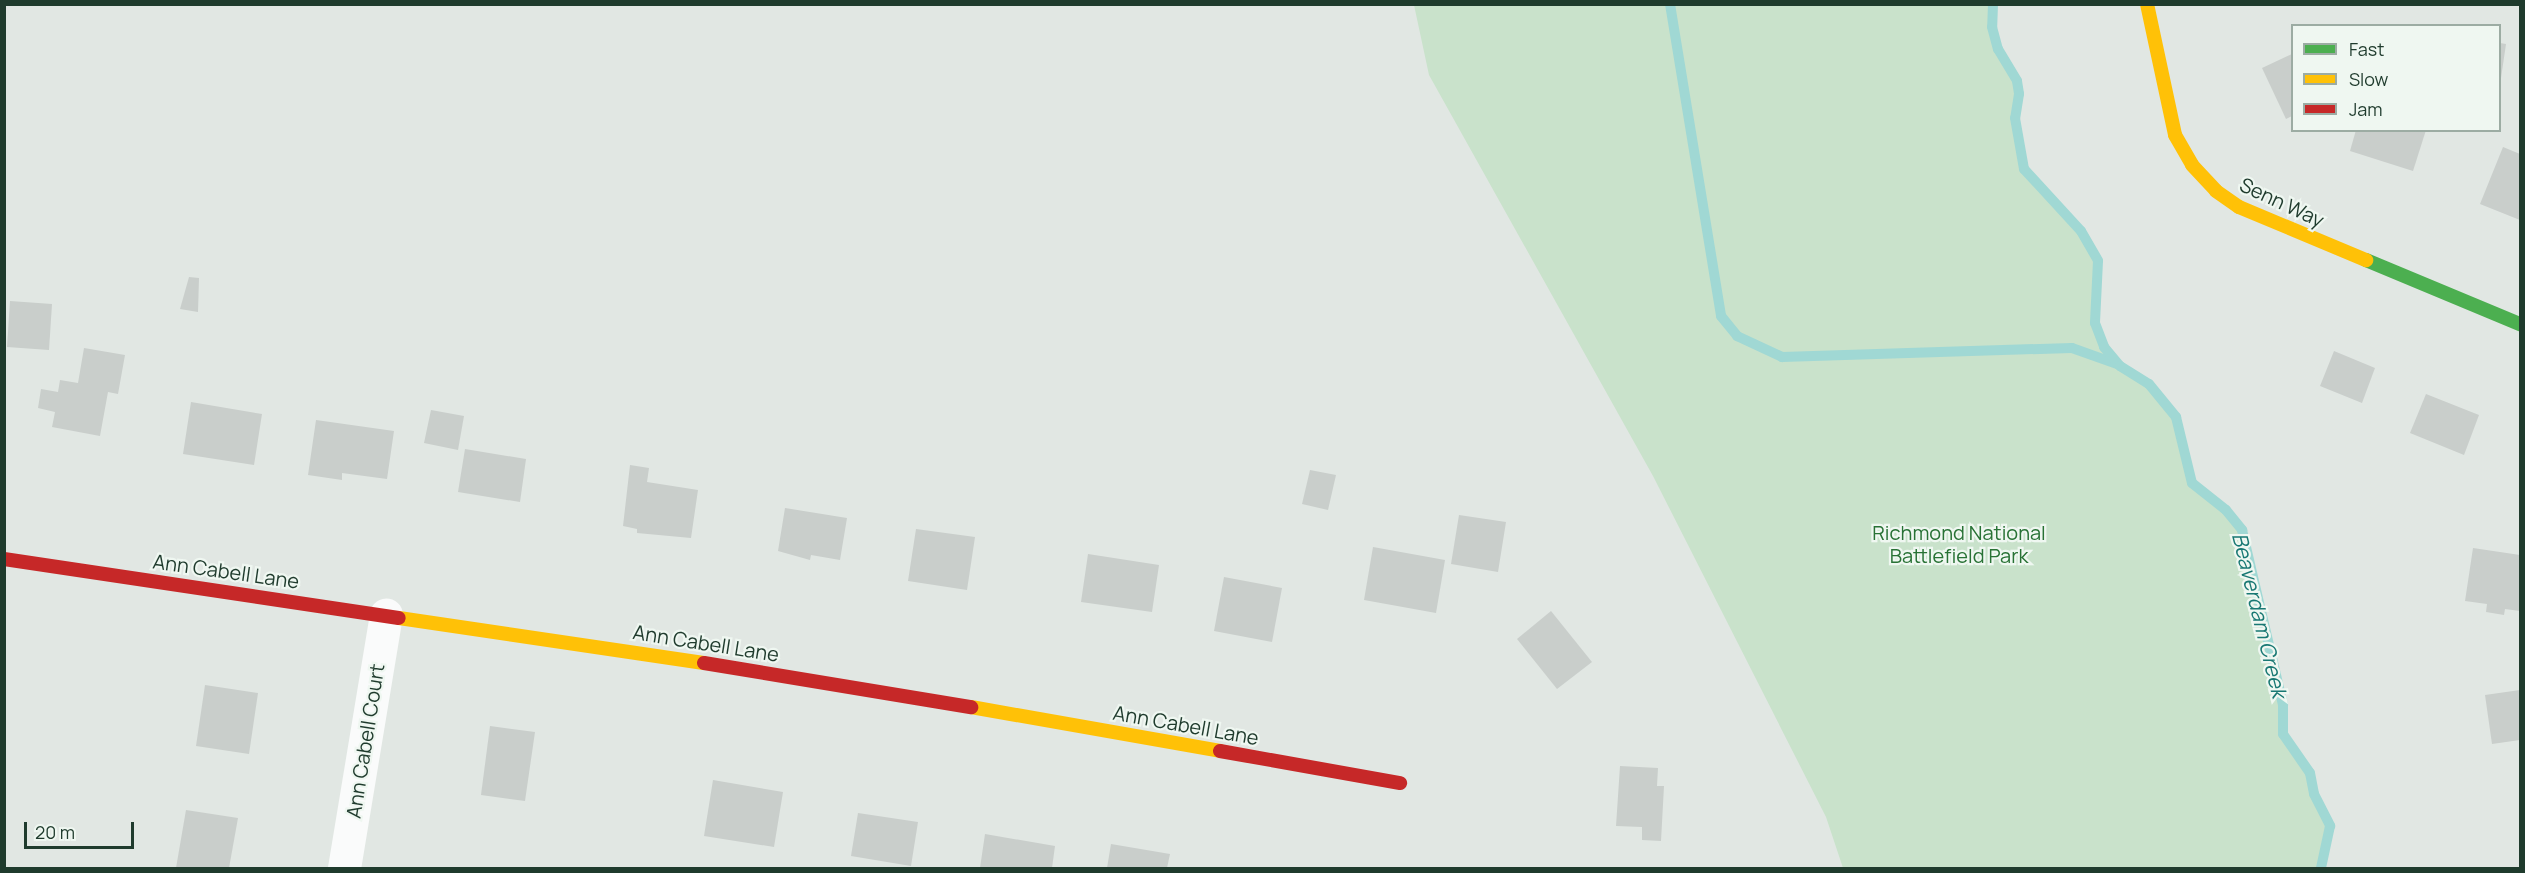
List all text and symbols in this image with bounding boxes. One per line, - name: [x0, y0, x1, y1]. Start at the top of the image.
- legend: [2291, 24, 2501, 132]
- text: Fast: [2349, 37, 2384, 61]
- text: Slow: [2349, 67, 2388, 91]
- text: Jam: [2349, 97, 2383, 121]
- street label: Senn Way: [2236, 172, 2328, 232]
- park label: Richmond National Battlefield Park: [1872, 521, 2046, 568]
- water label: Beaverdam Creek: [2227, 530, 2293, 700]
- street label: Ann Cabell Lane: [151, 549, 301, 593]
- street label: Ann Cabell Lane: [631, 620, 781, 666]
- street label: Ann Cabell Court: [341, 662, 389, 820]
- street label: Ann Cabell Lane: [1111, 700, 1261, 750]
- scale bar: [27, 810, 136, 848]
- text: 20 m: [35, 820, 75, 844]

